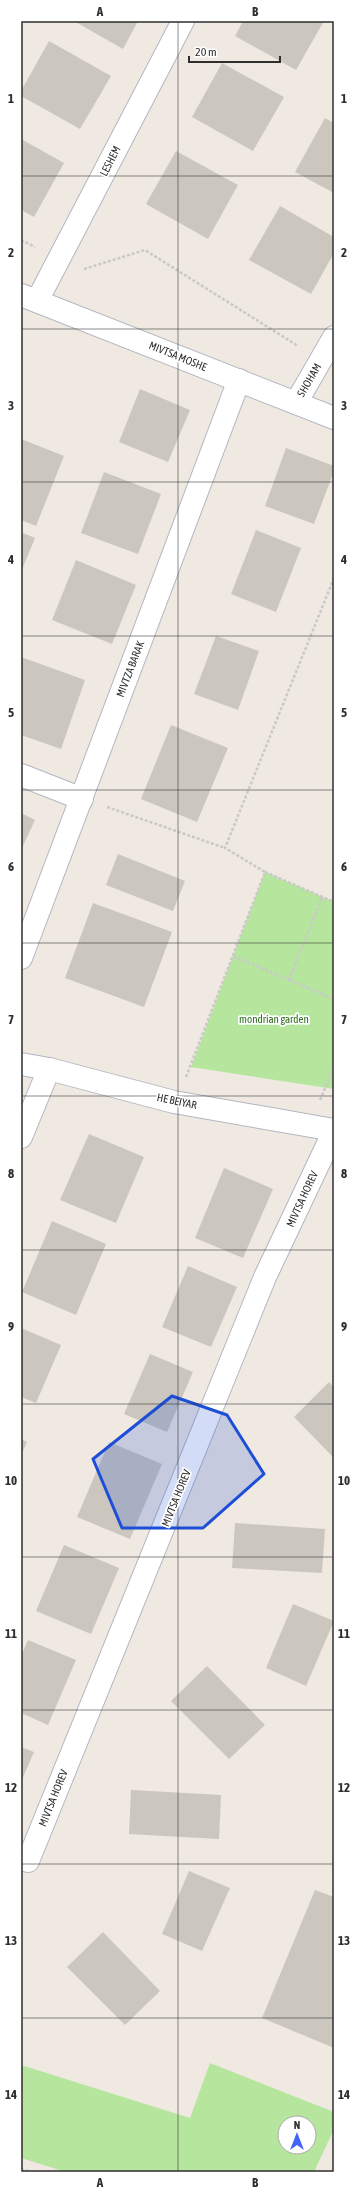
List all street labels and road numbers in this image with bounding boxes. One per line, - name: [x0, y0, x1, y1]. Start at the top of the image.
- street label: LESHEM: [97, 144, 123, 178]
- street label: MIVTSA MOSHE: [147, 339, 209, 373]
- street label: SHOHAM: [295, 361, 323, 399]
- street label: MIVTZA BARAK: [114, 639, 146, 699]
- street label: HE BEIYAR: [156, 1091, 199, 1111]
- street label: MIVTSA HOREV: [284, 1169, 320, 1229]
- street label: MIVTSA HOREV: [159, 1467, 193, 1528]
- street label: MIVTSA HOREV: [36, 1767, 70, 1828]

